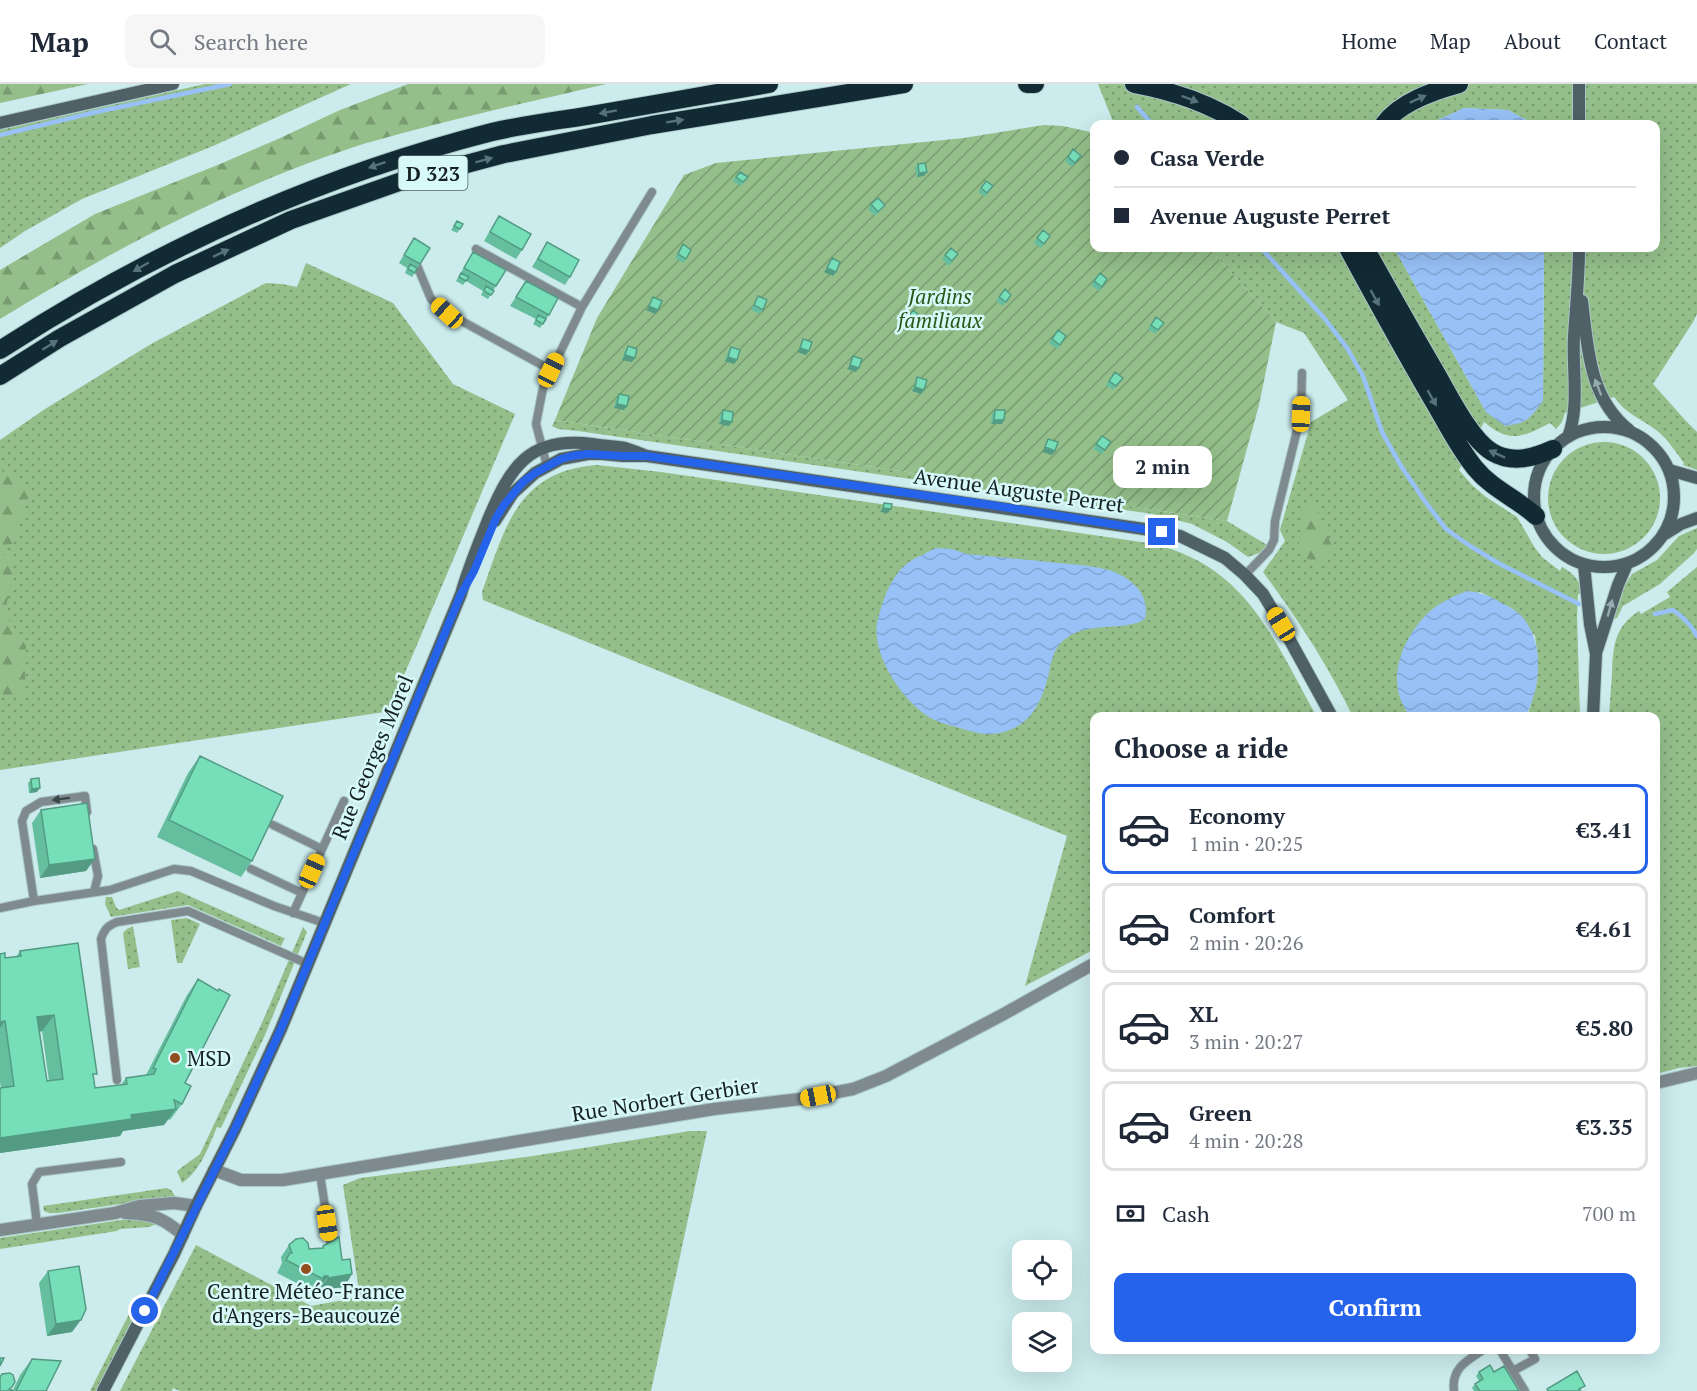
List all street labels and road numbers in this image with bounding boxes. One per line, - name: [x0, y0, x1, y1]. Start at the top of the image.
- road number: D 323: [398, 156, 468, 190]
- street label: Avenue Auguste Perret: [912, 461, 1126, 519]
- street label: Rue Georges Morel: [325, 670, 419, 844]
- street label: Rue Norbert Gerbier: [570, 1070, 760, 1128]

